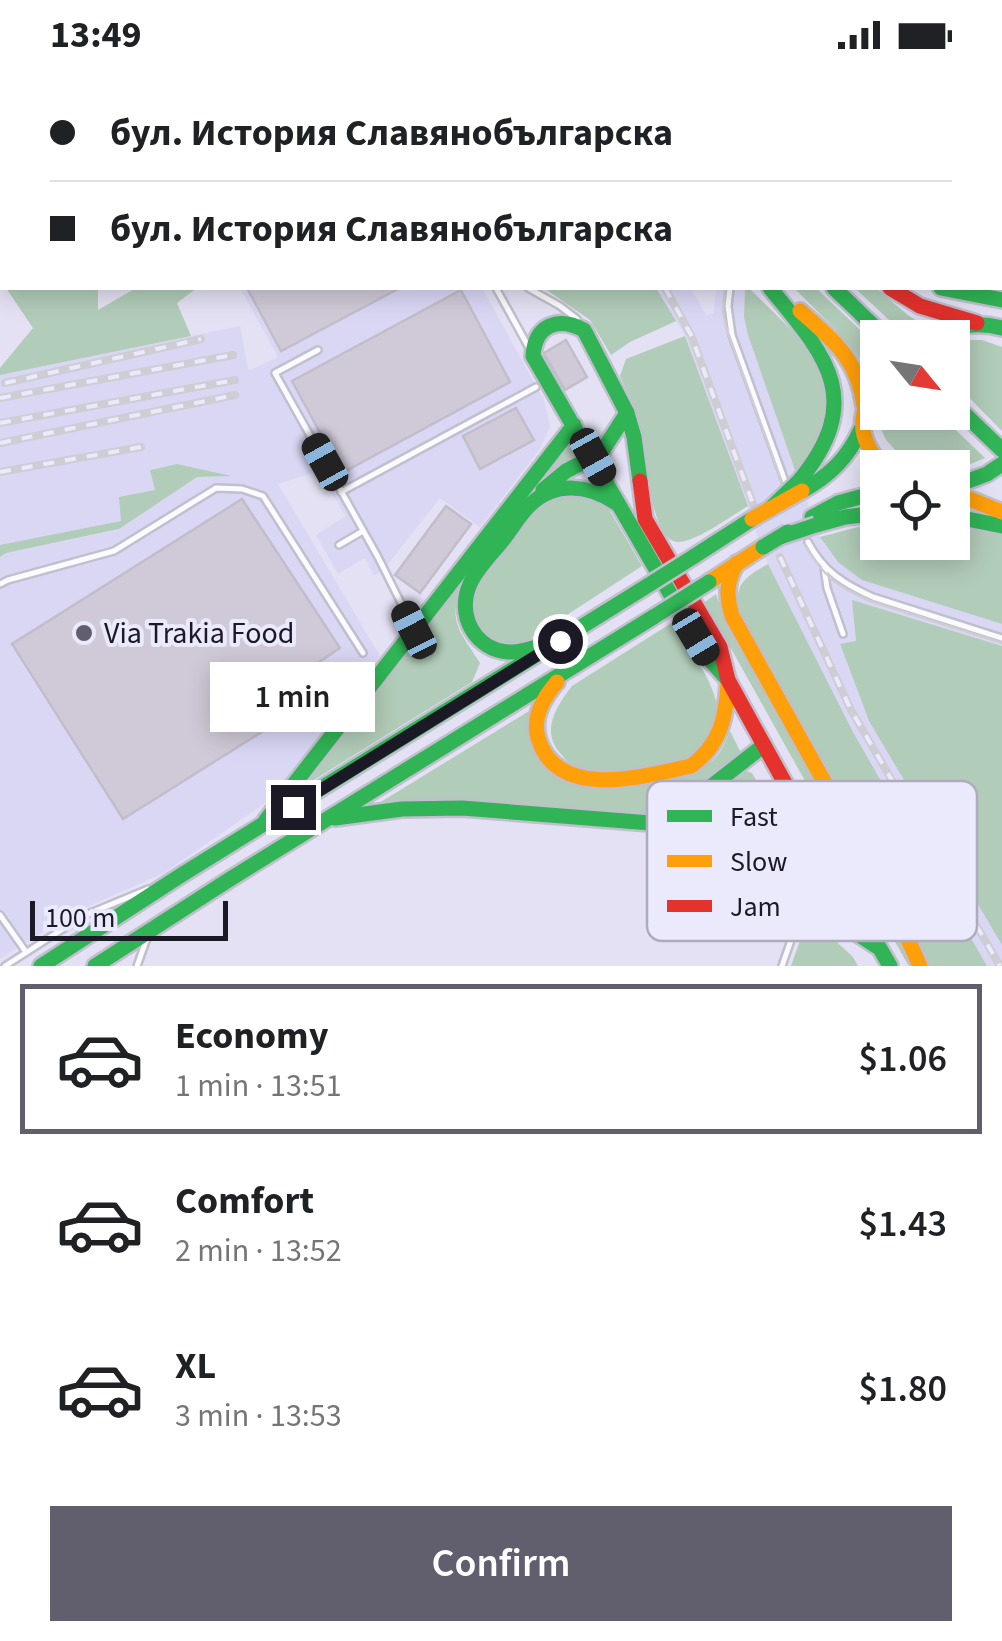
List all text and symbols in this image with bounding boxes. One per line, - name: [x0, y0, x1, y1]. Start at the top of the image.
- text: 13:49: [50, 8, 142, 62]
- text: бул. История Славянобългарска: [110, 106, 673, 160]
- text: бул. История Славянобългарска: [110, 202, 673, 256]
- north arrow: [860, 320, 970, 430]
- map controls: [860, 320, 970, 560]
- car: [565, 423, 621, 491]
- car: [297, 428, 353, 496]
- button: locate: [860, 450, 970, 560]
- car: [387, 596, 441, 664]
- car: [668, 604, 724, 670]
- place label: Via Trakia Food: [104, 612, 294, 655]
- route start: [538, 619, 583, 664]
- marker: Via Trakia Food: [73, 622, 95, 644]
- callout: 1 min: [210, 662, 376, 732]
- text: 1 min: [254, 674, 331, 720]
- legend: [647, 781, 977, 941]
- route end: [271, 785, 316, 830]
- text: Fast: [730, 797, 778, 837]
- text: Slow: [730, 842, 787, 882]
- text: Jam: [730, 887, 781, 927]
- scale bar: [30, 896, 228, 940]
- text: 100 m: [45, 898, 116, 938]
- text: Economy: [175, 1009, 328, 1063]
- icon: car: [55, 1014, 145, 1104]
- text: $1.06: [859, 1032, 947, 1086]
- text: 1 min · 13:51: [175, 1063, 342, 1109]
- text: Comfort: [175, 1174, 314, 1228]
- icon: car: [55, 1179, 145, 1269]
- text: $1.43: [859, 1197, 947, 1251]
- text: 2 min · 13:52: [175, 1228, 342, 1274]
- text: XL: [175, 1339, 216, 1393]
- icon: car: [55, 1344, 145, 1434]
- text: $1.80: [859, 1362, 947, 1416]
- text: 3 min · 13:53: [175, 1393, 342, 1439]
- button: Confirm: [50, 1506, 952, 1621]

